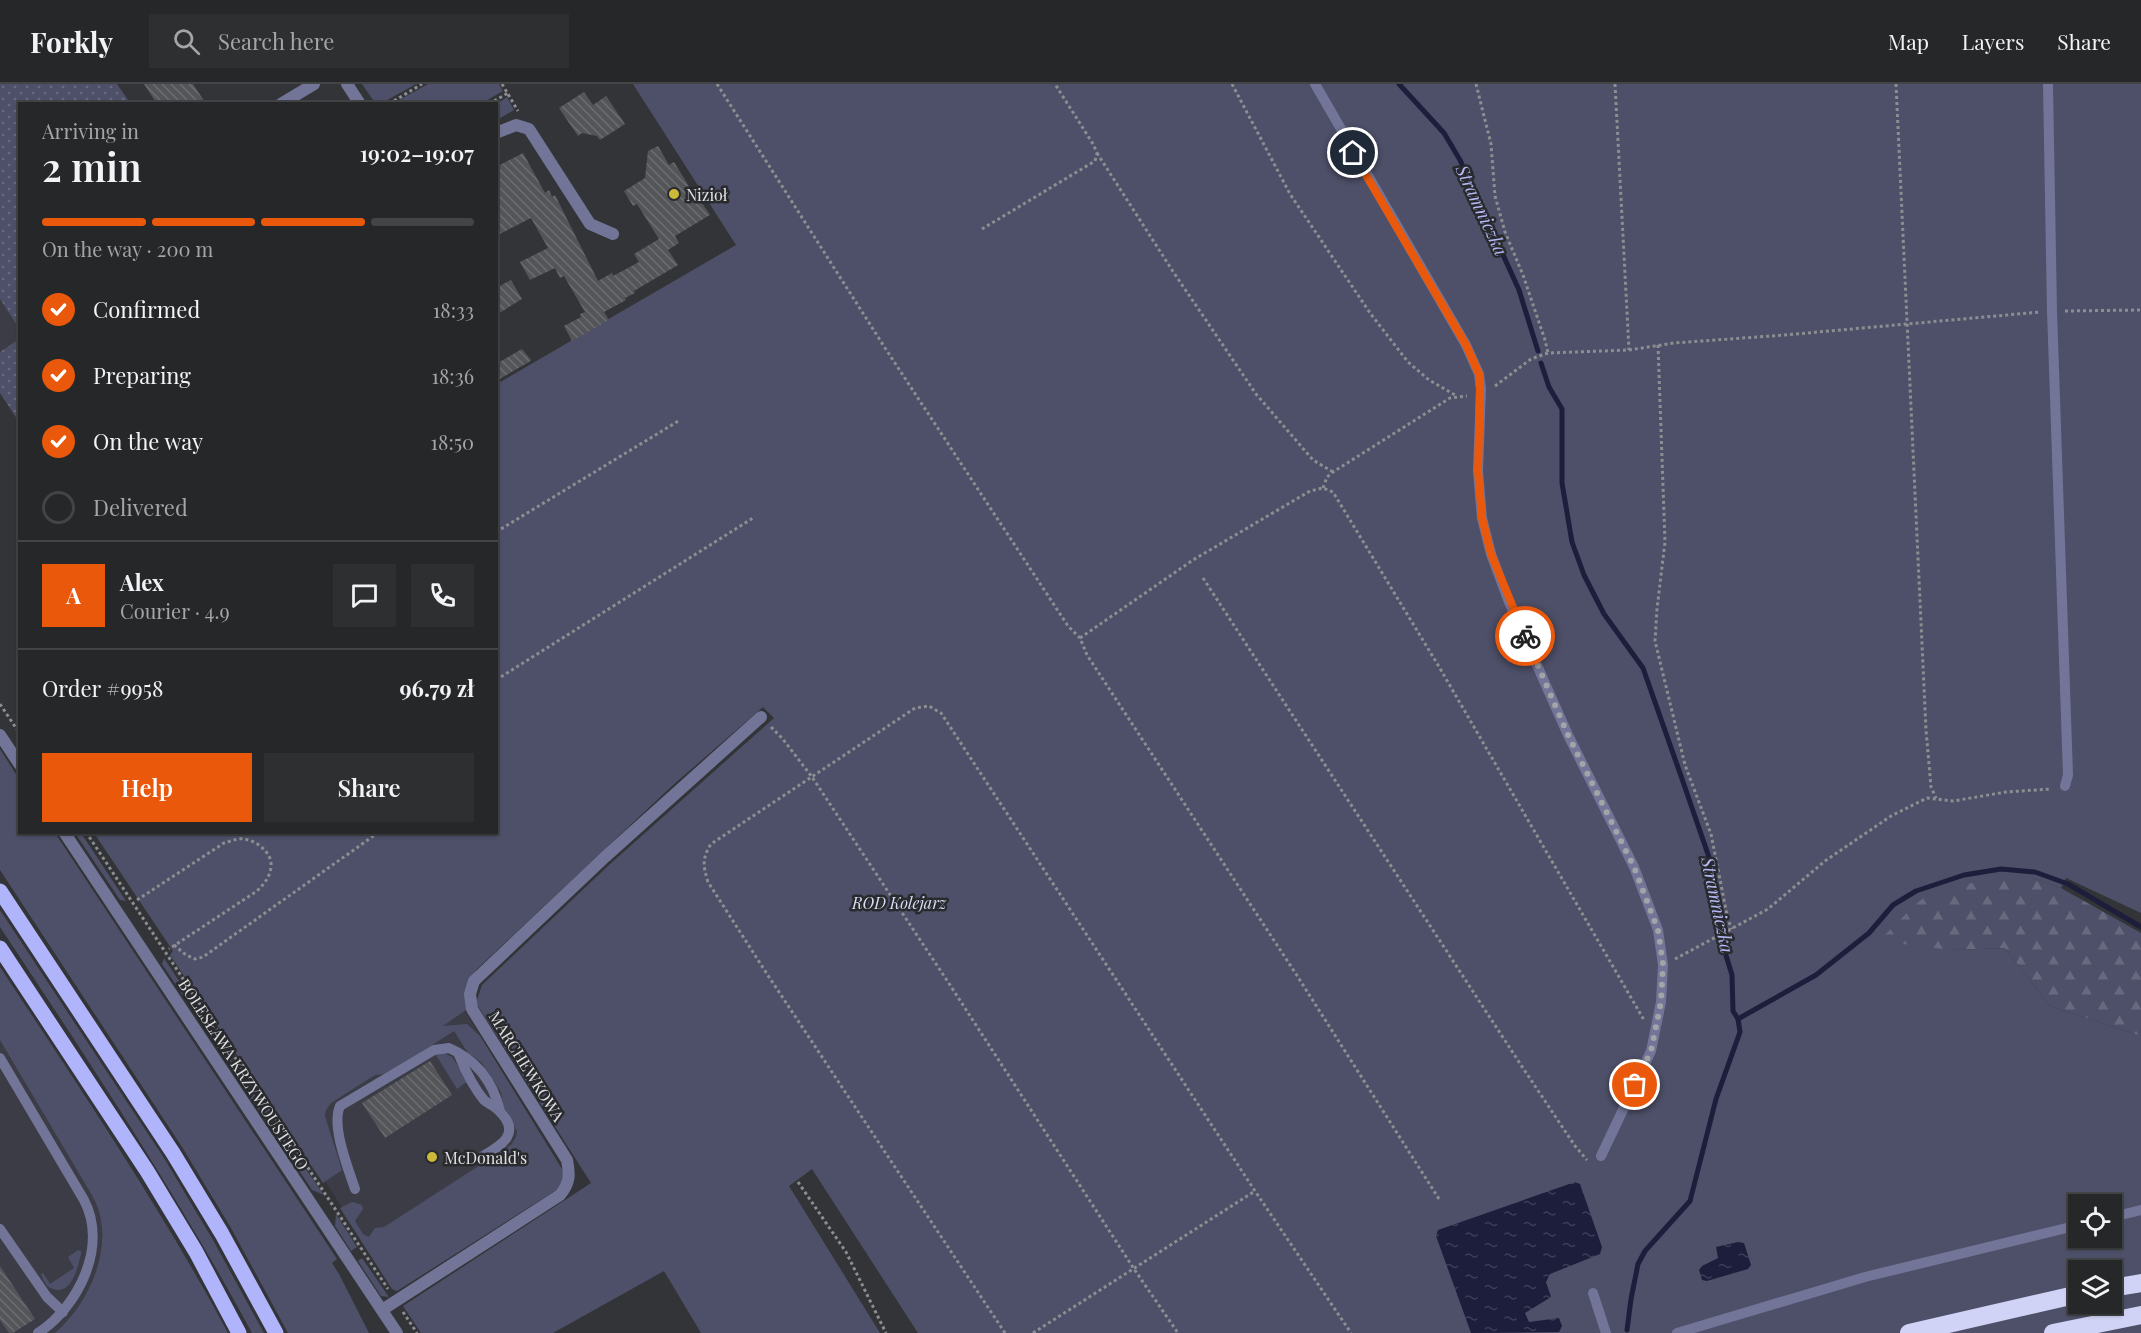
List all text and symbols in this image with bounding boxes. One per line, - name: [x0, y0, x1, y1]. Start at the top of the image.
- search box: [149, 14, 569, 68]
- text: Forkly: [30, 23, 113, 60]
- icon: search: [170, 25, 203, 58]
- text: Search here: [218, 26, 334, 56]
- text: Map: [1888, 27, 1929, 55]
- text: Layers: [1962, 27, 2024, 55]
- text: Share: [2057, 27, 2111, 55]
- text: Arriving in: [42, 117, 139, 144]
- pin: [1327, 127, 1378, 178]
- icon: home: [1336, 136, 1369, 169]
- text: 19:02–19:07: [360, 138, 474, 168]
- text: 2 min: [42, 140, 142, 192]
- water label: Stramniczka: [1450, 160, 1514, 259]
- place label: Nizioł: [686, 184, 728, 205]
- marker: Nizioł: [667, 187, 681, 201]
- text: On the way · 200 m: [42, 235, 213, 262]
- icon: check: [42, 293, 75, 326]
- text: Confirmed: [93, 294, 200, 324]
- text: 18:33: [433, 296, 474, 323]
- icon: check: [42, 359, 75, 392]
- text: Preparing: [93, 360, 191, 390]
- text: 18:36: [432, 362, 474, 389]
- icon: check: [42, 425, 75, 458]
- text: On the way: [93, 426, 203, 456]
- text: 18:50: [431, 428, 474, 455]
- text: Delivered: [93, 492, 188, 522]
- button: chat: [333, 564, 396, 627]
- button: phone: [411, 564, 474, 627]
- text: Alex: [120, 567, 164, 597]
- text: A: [66, 580, 81, 610]
- text: Courier · 4.9: [120, 597, 230, 624]
- courier: [1495, 606, 1555, 666]
- icon: bike: [1509, 620, 1542, 653]
- text: Order #9958: [42, 673, 163, 703]
- text: 96.79 zł: [399, 673, 474, 703]
- button: Help: [42, 753, 252, 822]
- button: Share: [264, 753, 474, 822]
- water label: Stramniczka: [1696, 854, 1740, 955]
- park label: ROD Kolejarz: [851, 892, 947, 913]
- street label: BOLESŁAWA KRZYWOUSTEGO: [174, 974, 314, 1174]
- street label: MARCHEWKOWA: [485, 1007, 570, 1126]
- pin: [1609, 1059, 1660, 1110]
- icon: bag: [1618, 1068, 1651, 1101]
- place label: McDonald's: [444, 1147, 527, 1168]
- marker: McDonald's: [425, 1150, 439, 1164]
- map controls: [2068, 1194, 2122, 1314]
- button: locate: [2068, 1194, 2122, 1248]
- button: layers: [2068, 1260, 2122, 1314]

